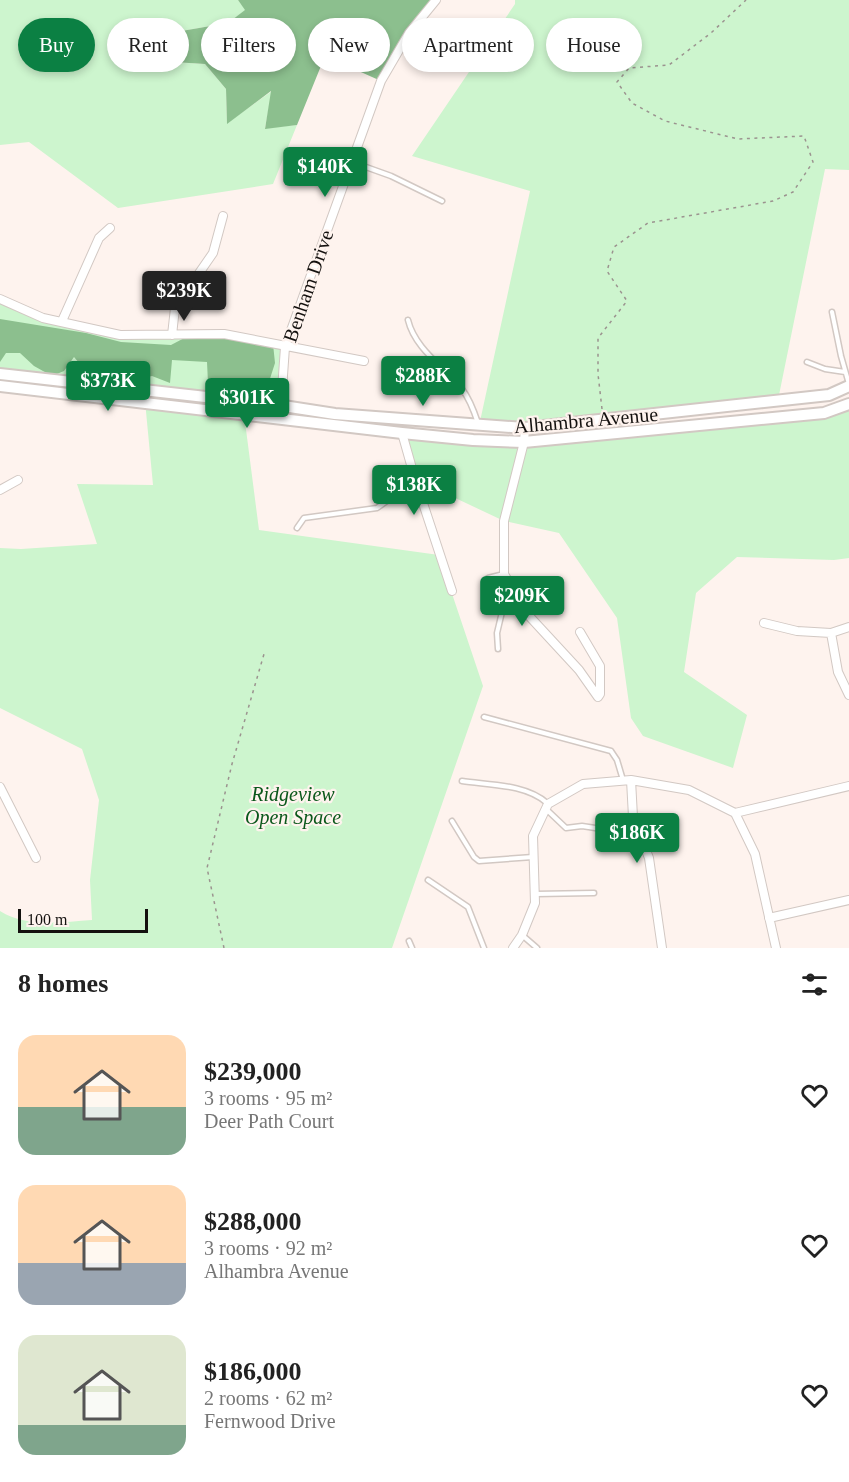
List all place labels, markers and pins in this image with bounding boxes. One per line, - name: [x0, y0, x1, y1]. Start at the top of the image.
- pin: $140K: [283, 147, 367, 198]
- pin: $239K: [142, 271, 226, 322]
- pin: $288K: [381, 356, 465, 407]
- pin: $373K: [66, 361, 150, 412]
- pin: $301K: [205, 378, 289, 429]
- pin: $138K: [372, 465, 456, 516]
- pin: $209K: [480, 576, 564, 627]
- pin: $186K: [595, 813, 679, 864]

